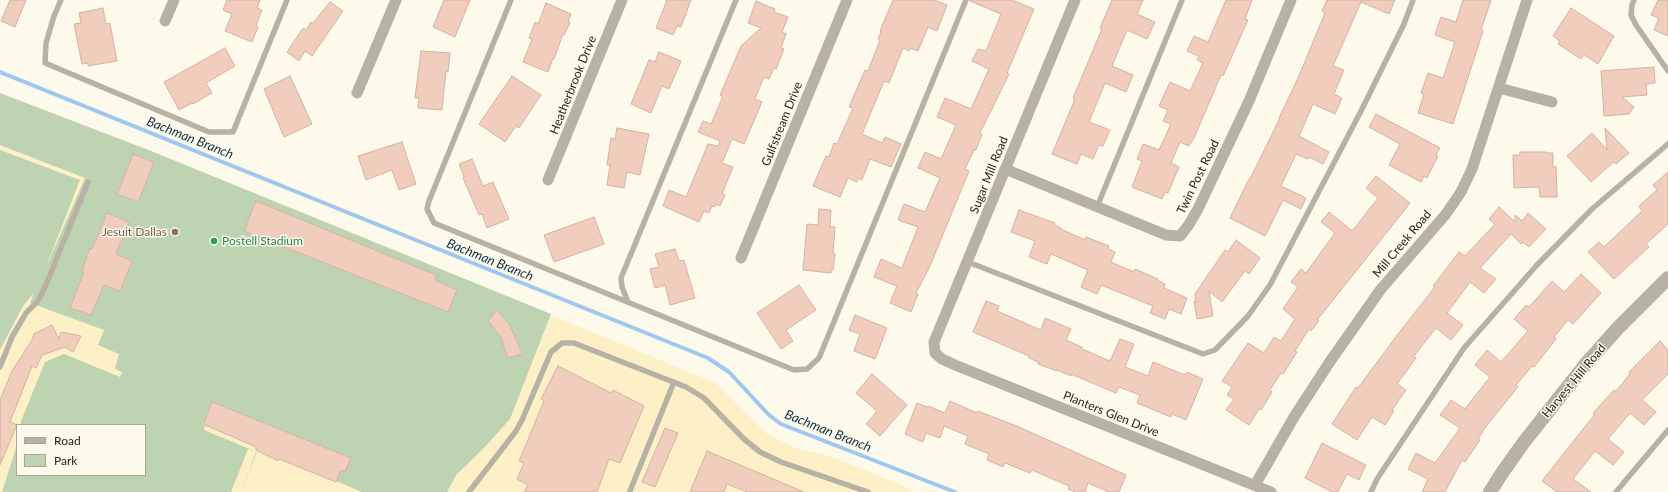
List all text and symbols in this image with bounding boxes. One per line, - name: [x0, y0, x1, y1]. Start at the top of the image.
- street label: Heatherbrook Drive: [547, 34, 599, 136]
- street label: Gulfstream Drive: [758, 80, 806, 168]
- water label: Bachman Branch: [144, 114, 236, 162]
- street label: Sugar Mill Road: [967, 134, 1011, 216]
- street label: Twin Post Road: [1174, 137, 1222, 217]
- street label: Mill Creek Road: [1370, 207, 1434, 281]
- place label: Jesuit Dallas: [102, 225, 167, 239]
- marker: Jesuit Dallas: [170, 227, 180, 237]
- place label: Postell Stadium: [222, 234, 303, 248]
- marker: Postell Stadium: [209, 236, 219, 246]
- water label: Bachman Branch: [444, 236, 536, 284]
- street label: Harvest Hill Road: [1539, 341, 1609, 421]
- street label: Planters Glen Drive: [1061, 388, 1161, 440]
- water label: Bachman Branch: [782, 407, 874, 455]
- legend: [16, 424, 146, 476]
- text: Road: [54, 433, 81, 448]
- text: Park: [54, 453, 77, 468]

